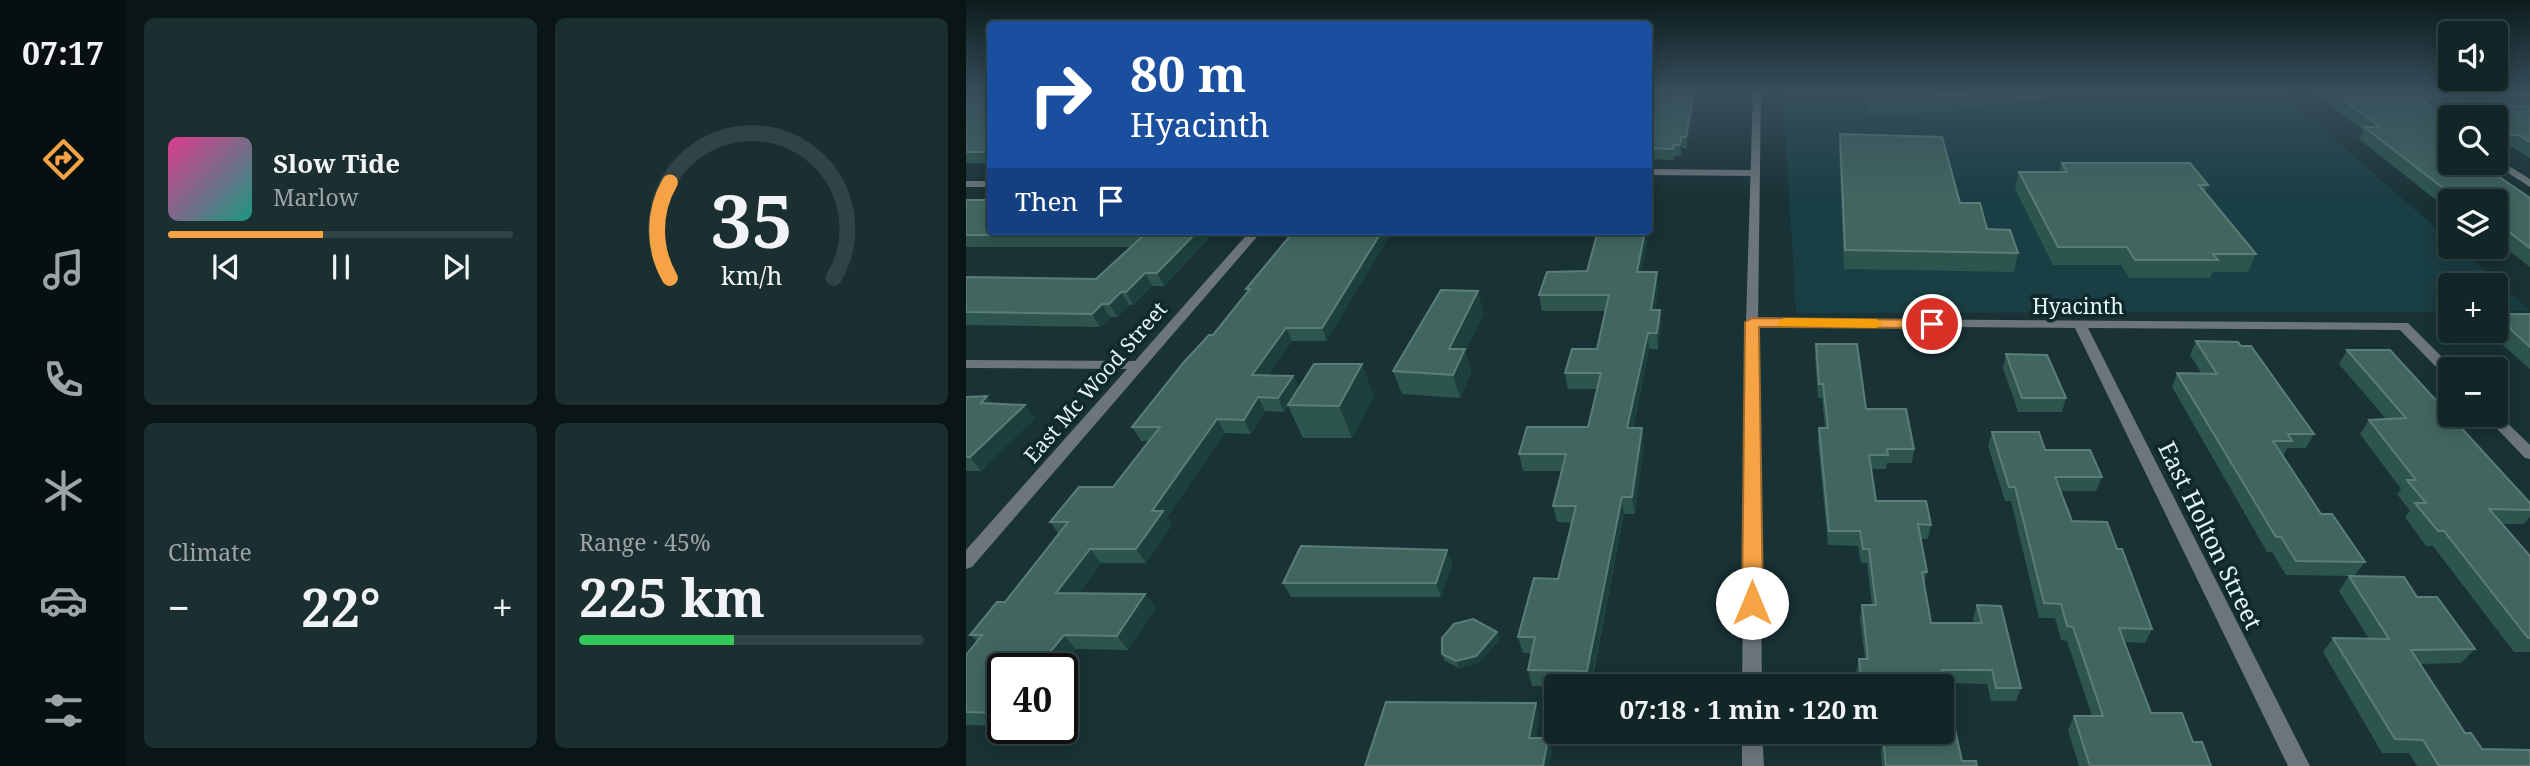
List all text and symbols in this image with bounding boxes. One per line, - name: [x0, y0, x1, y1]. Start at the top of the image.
- map controls: [2438, 21, 2508, 427]
- button: sound: [2438, 21, 2508, 91]
- text: 07:17: [22, 31, 104, 74]
- text: 80 m: [1130, 40, 1246, 106]
- icon: right: [1015, 49, 1106, 140]
- text: Hyacinth: [1130, 103, 1270, 146]
- button: search: [2438, 105, 2508, 175]
- icon: directions: [39, 135, 88, 184]
- text: Slow Tide: [273, 145, 400, 181]
- text: 35: [710, 170, 793, 269]
- text: Marlow: [273, 181, 359, 213]
- icon: arrive: [1092, 182, 1130, 220]
- text: Then: [1015, 183, 1078, 219]
- button: layers: [2438, 189, 2508, 259]
- icon: music: [39, 245, 88, 294]
- icon: previous: [207, 248, 245, 286]
- icon: pause: [322, 248, 360, 286]
- icon: next: [437, 248, 475, 286]
- text: km/h: [721, 258, 782, 292]
- button: +: [2438, 273, 2508, 343]
- street label: Hyacinth: [2032, 292, 2124, 320]
- pin: [1902, 294, 1962, 354]
- street label: East Mc Wood Street: [1017, 296, 1173, 468]
- icon: arrive: [1913, 305, 1951, 343]
- icon: phone: [39, 355, 88, 404]
- button: −: [2438, 357, 2508, 427]
- street label: East Holton Street: [2151, 436, 2271, 634]
- icon: climate: [39, 466, 88, 515]
- text: Range · 45%: [579, 526, 711, 558]
- text: Climate: [168, 536, 252, 568]
- text: 225 km: [579, 561, 765, 632]
- position arrow: [1715, 566, 1789, 640]
- text: 22°: [301, 571, 381, 642]
- icon: car: [39, 576, 88, 625]
- text: −: [168, 581, 190, 633]
- text: +: [492, 581, 513, 633]
- speed limit sign: 40: [987, 653, 1078, 744]
- icon: filters: [39, 686, 88, 735]
- text: 07:18 · 1 min · 120 m: [1619, 691, 1879, 727]

